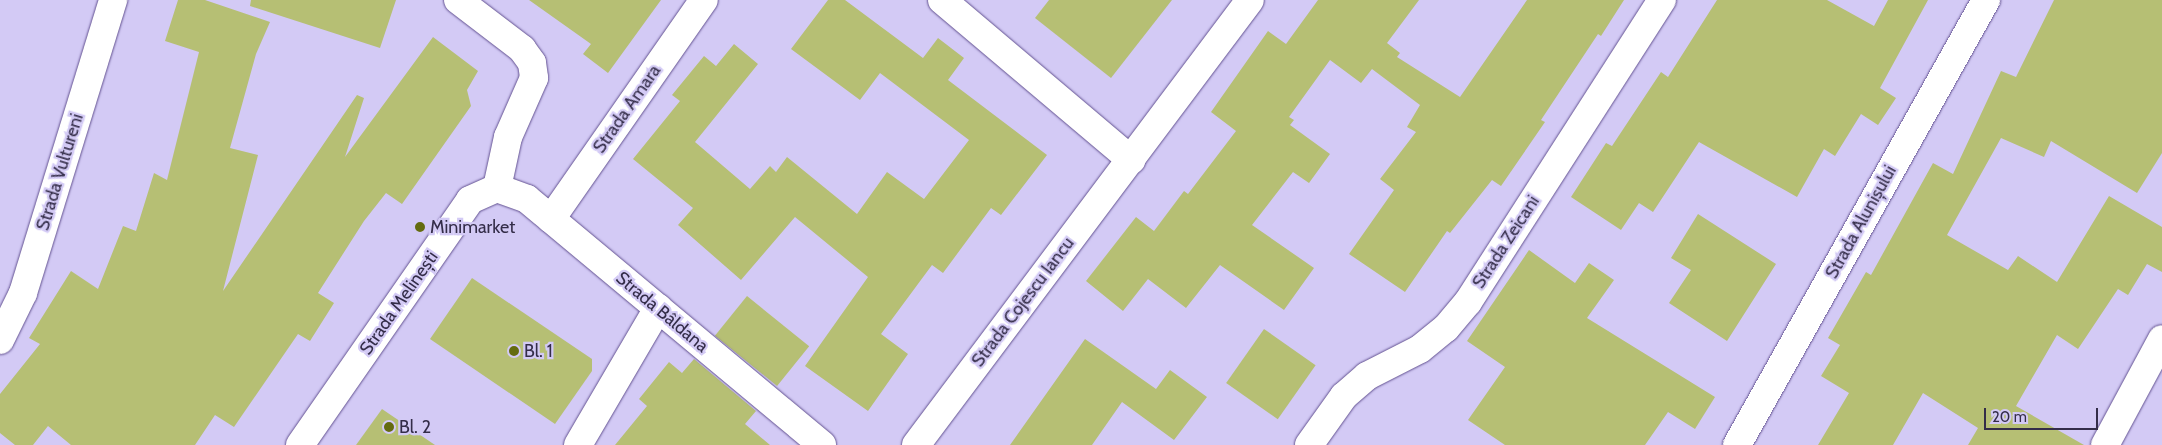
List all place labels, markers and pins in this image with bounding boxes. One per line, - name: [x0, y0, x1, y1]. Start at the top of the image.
- place label: Minimarket: [430, 216, 515, 238]
- marker: Minimarket: [414, 221, 426, 233]
- place label: Bl. 1: [524, 340, 553, 362]
- marker: Bl. 1: [508, 345, 520, 357]
- place label: Bl. 2: [399, 416, 431, 438]
- marker: Bl. 2: [383, 421, 395, 433]

